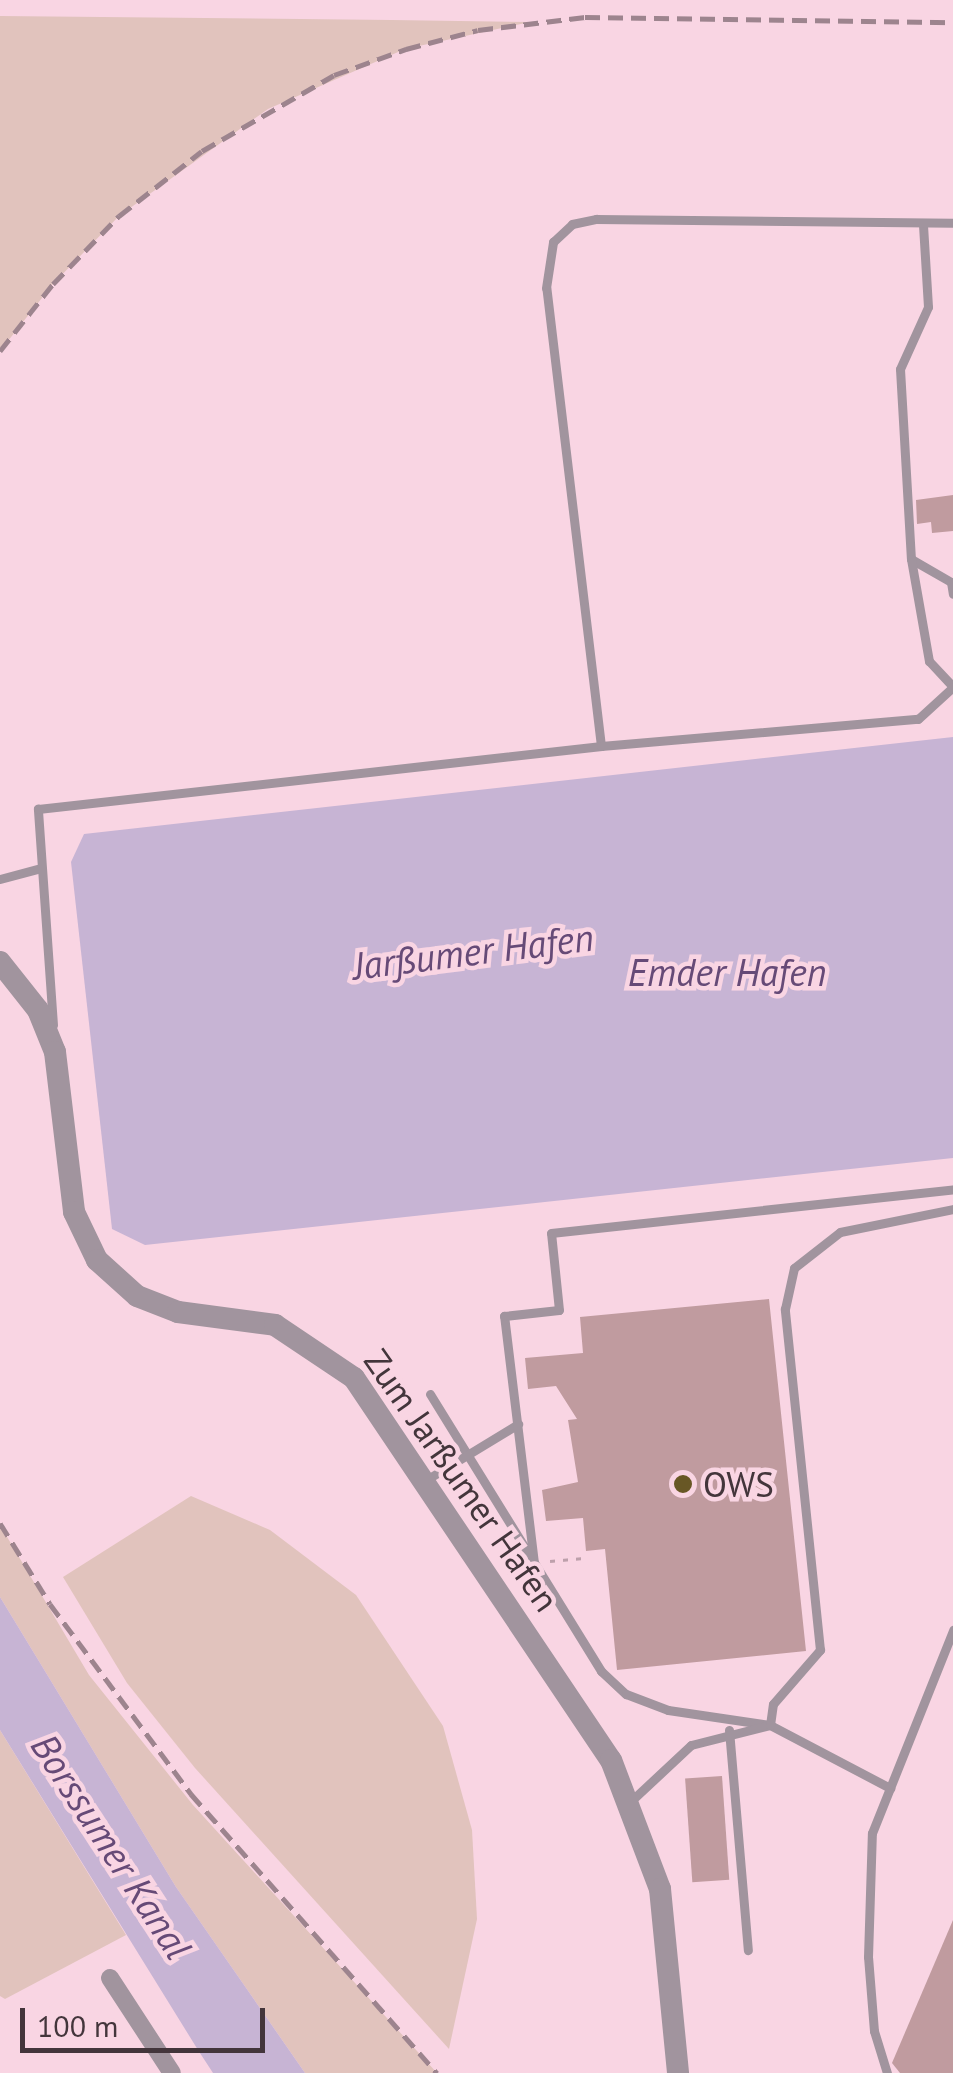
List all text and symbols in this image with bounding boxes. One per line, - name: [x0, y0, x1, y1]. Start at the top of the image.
- water label: Jarßumer Hafen: [350, 914, 596, 988]
- water label: Emder Hafen: [628, 949, 826, 995]
- street label: Zum Jarßumer Hafen: [356, 1341, 568, 1619]
- place label: OWS: [703, 1463, 774, 1505]
- marker: OWS: [672, 1473, 694, 1495]
- water label: Borssumer Kanal: [22, 1725, 202, 1967]
- scale bar: [25, 1988, 270, 2050]
- text: 100 m: [37, 2006, 118, 2045]

